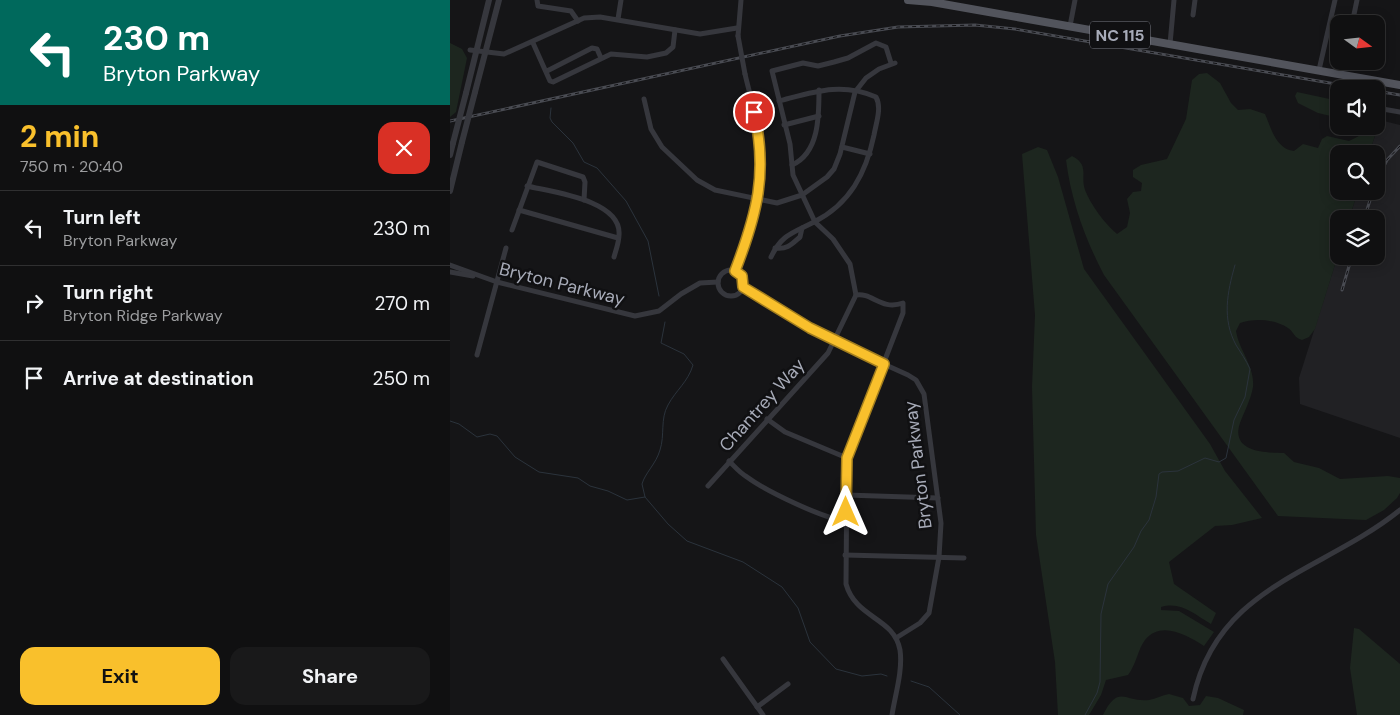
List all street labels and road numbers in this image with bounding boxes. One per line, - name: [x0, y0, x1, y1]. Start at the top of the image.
- road number: NC 115: [1090, 22, 1150, 48]
- street label: Bryton Parkway: [497, 257, 627, 311]
- street label: Chantrey Way: [714, 353, 810, 457]
- street label: Bryton Parkway: [898, 400, 938, 530]

